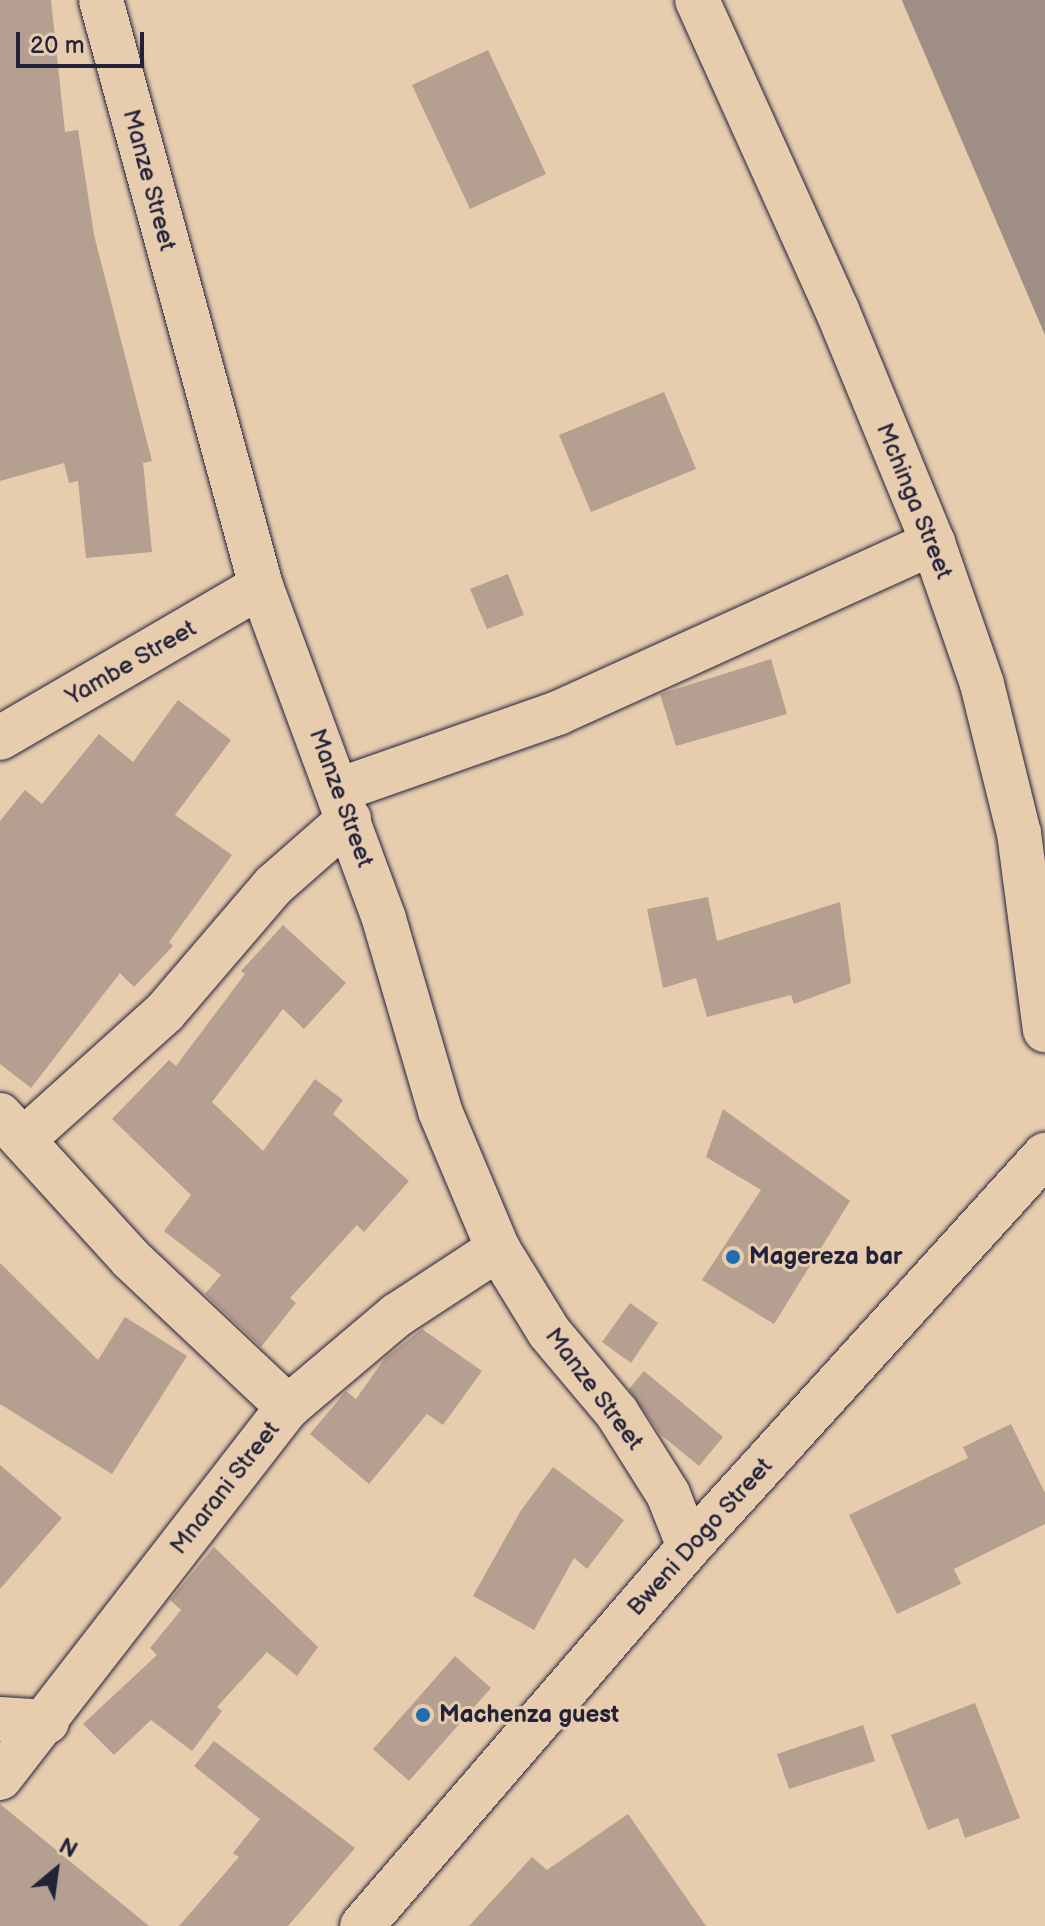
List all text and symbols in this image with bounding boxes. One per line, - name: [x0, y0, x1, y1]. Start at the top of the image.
- scale bar: [20, 16, 148, 66]
- text: 20 m: [30, 31, 85, 60]
- street label: Manze Street: [116, 106, 182, 254]
- street label: Mchinga Street: [870, 419, 958, 583]
- street label: Yambe Street: [61, 614, 201, 712]
- street label: Manze Street: [303, 725, 379, 871]
- place label: Magereza bar: [749, 1243, 903, 1271]
- marker: Magereza bar: [724, 1248, 742, 1266]
- street label: Manze Street: [539, 1322, 649, 1456]
- street label: Mnarani Street: [164, 1416, 286, 1560]
- street label: Bweni Dogo Street: [621, 1452, 779, 1622]
- place label: Machenza guest: [439, 1701, 619, 1729]
- marker: Machenza guest: [414, 1706, 432, 1724]
- north arrow: [16, 1830, 96, 1910]
- text: N: [54, 1833, 82, 1864]

